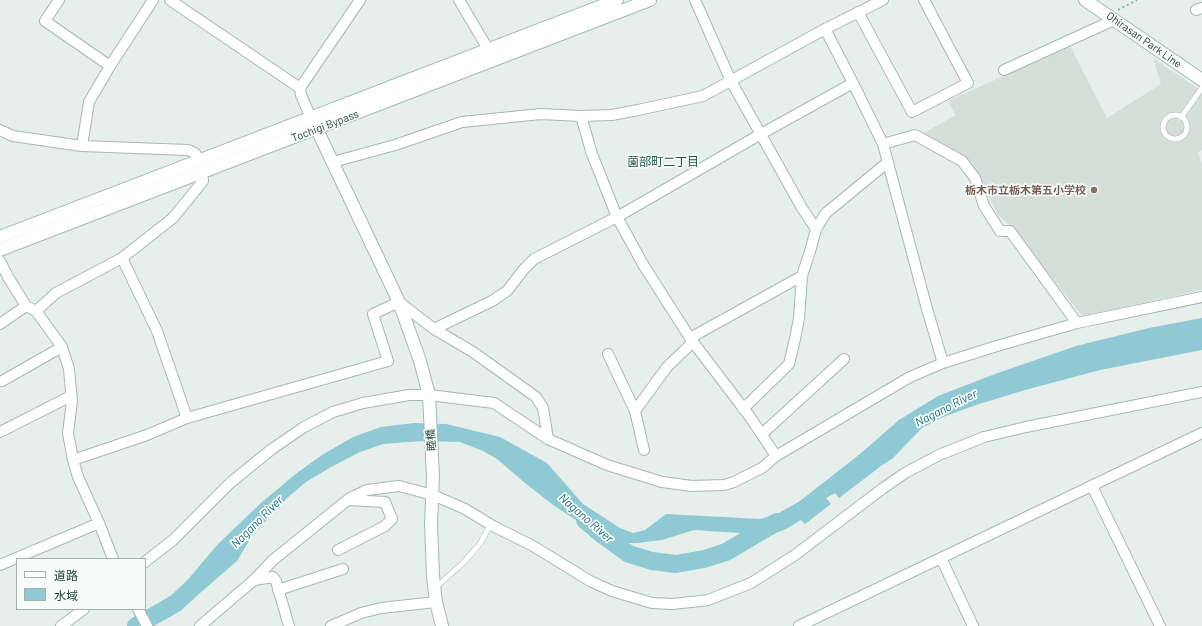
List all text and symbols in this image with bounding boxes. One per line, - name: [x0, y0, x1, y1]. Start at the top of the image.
- street label: Ohirasan Park Line: [1104, 9, 1184, 71]
- street label: Tochigi Bypass: [290, 107, 360, 145]
- district label: 薗部町二丁目: [627, 155, 699, 169]
- place label: 栃木市立栃木第五小学校: [965, 183, 1086, 197]
- marker: 栃木市立栃木第五小学校: [1089, 185, 1099, 195]
- water label: Nagano River: [913, 386, 979, 430]
- street label: 睦橋: [424, 429, 438, 451]
- water label: Nagano River: [556, 490, 616, 546]
- water label: Nagano River: [228, 493, 286, 551]
- legend: [16, 558, 146, 610]
- text: 道路: [54, 568, 78, 582]
- text: 水域: [54, 588, 78, 602]

